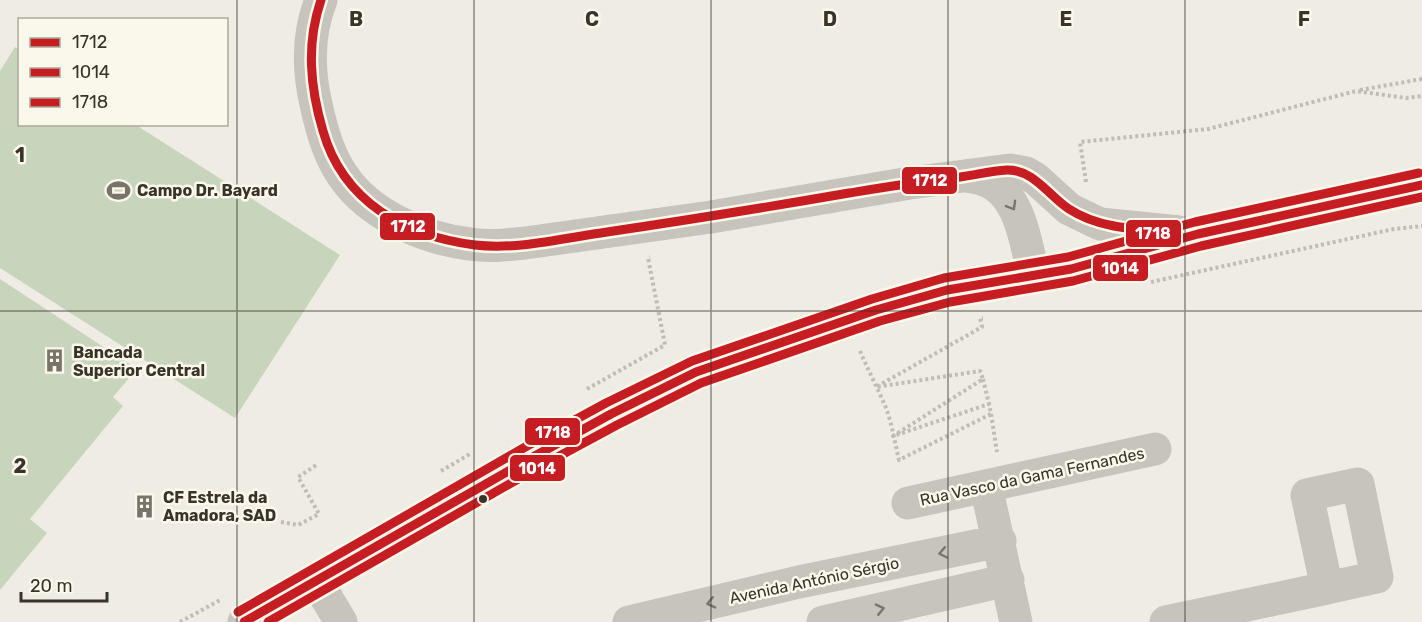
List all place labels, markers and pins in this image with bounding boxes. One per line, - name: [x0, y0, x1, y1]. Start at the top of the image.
- sports icon: Campo Dr. Bayard: [106, 177, 132, 203]
- place label: Campo Dr. Bayard: [137, 181, 278, 200]
- place label: Bancada Superior Central: [73, 343, 205, 380]
- building icon: Bancada Superior Central: [42, 348, 68, 374]
- place label: CF Estrela da Amadora, SAD: [163, 488, 276, 525]
- building icon: CF Estrela da Amadora, SAD: [132, 493, 158, 519]
- unlabelled marker: [477, 493, 489, 505]

